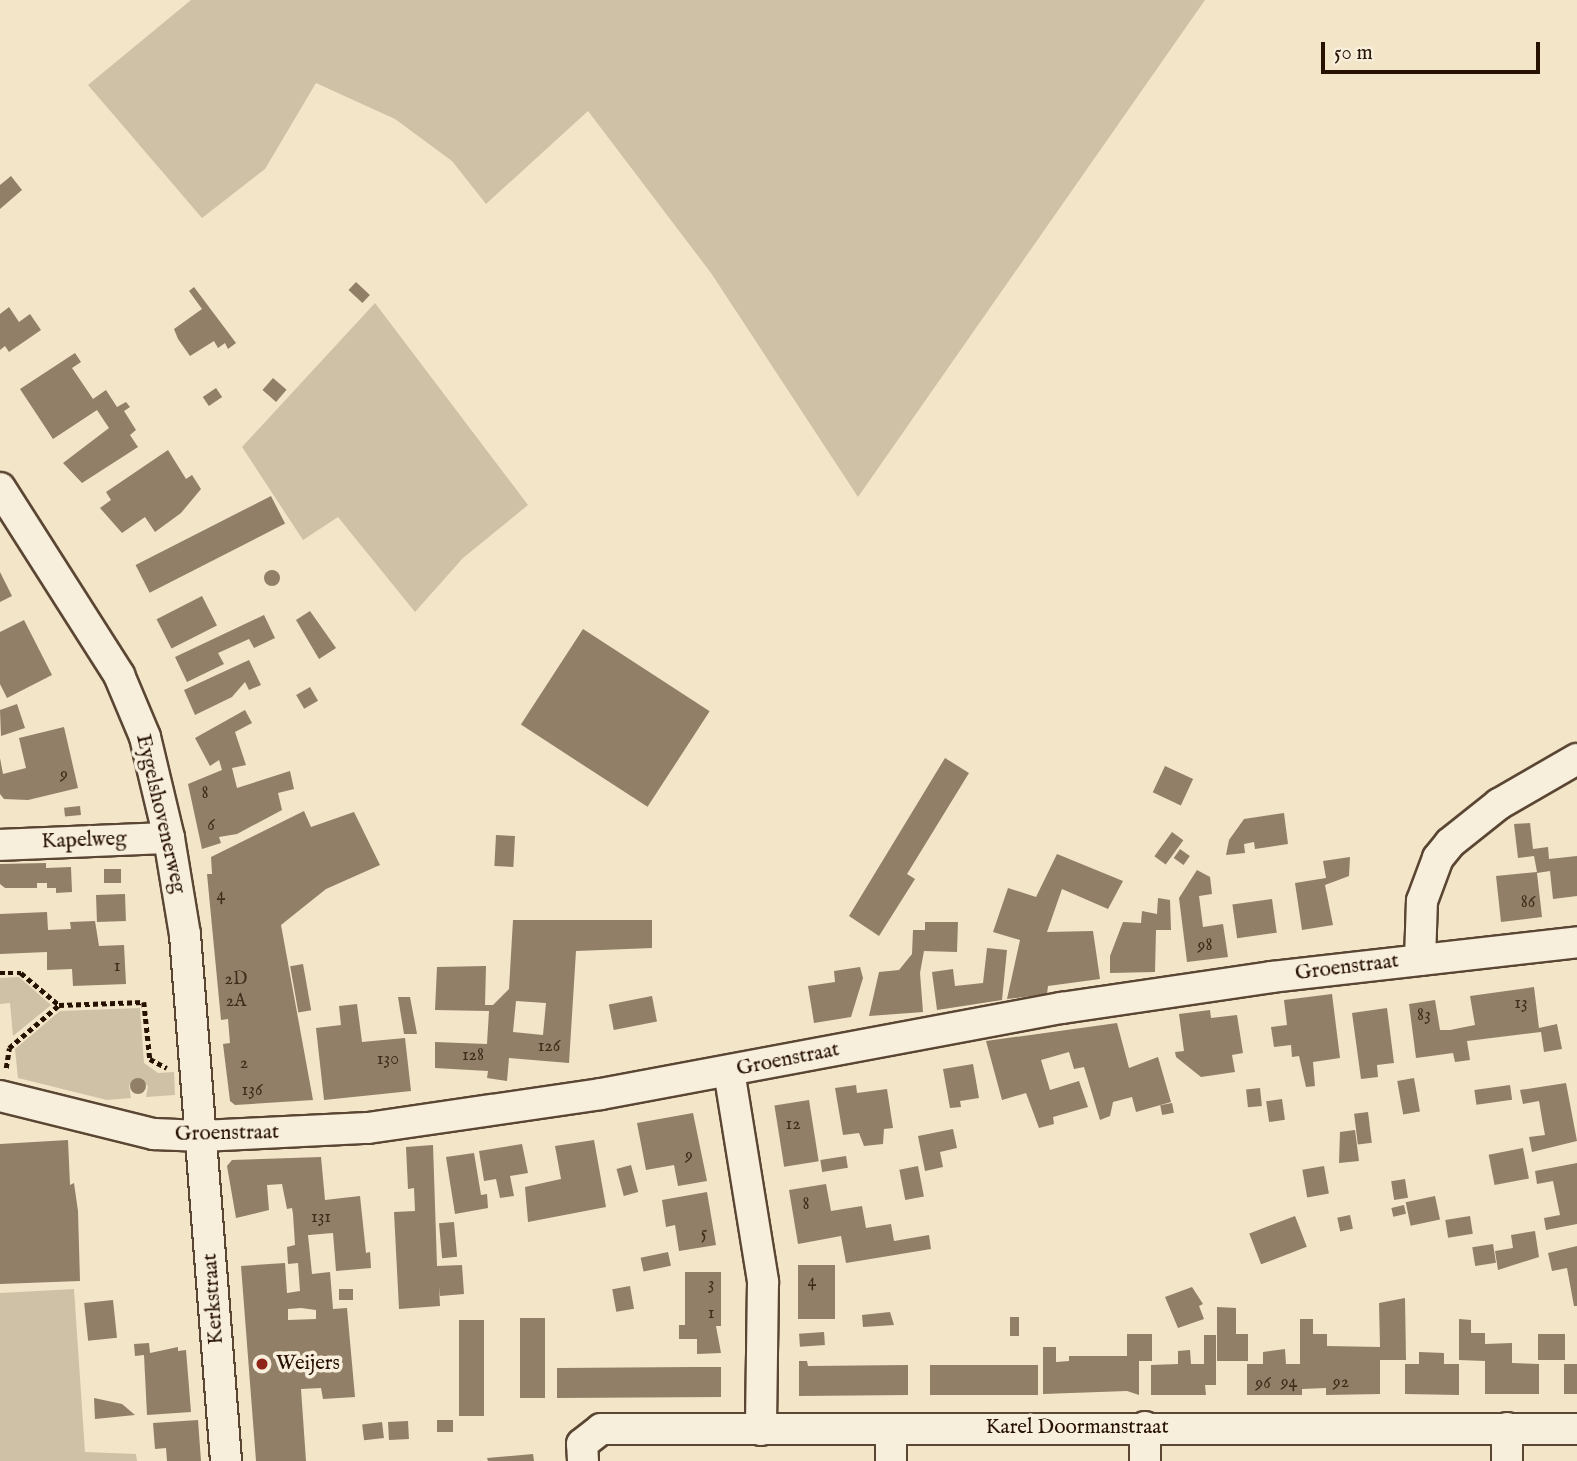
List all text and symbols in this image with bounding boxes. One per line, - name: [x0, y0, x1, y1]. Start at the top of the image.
- scale bar: [1325, 28, 1544, 72]
- text: 50 m: [1334, 40, 1373, 67]
- street label: Eygelshovenerweg: [129, 732, 191, 896]
- house number: 9: [60, 764, 68, 786]
- house number: 8: [201, 783, 209, 805]
- house number: 6: [207, 815, 215, 837]
- street label: Kapelweg: [41, 827, 127, 855]
- house number: 4: [217, 885, 225, 907]
- house number: 86: [1521, 892, 1535, 914]
- house number: 98: [1198, 935, 1212, 957]
- street label: Groenstraat: [1294, 949, 1400, 987]
- house number: 1: [114, 956, 120, 978]
- house number: 2D: [225, 969, 247, 991]
- house number: 2A: [226, 991, 246, 1013]
- house number: 13: [1514, 993, 1528, 1015]
- house number: 83: [1417, 1005, 1431, 1027]
- house number: 126: [538, 1036, 560, 1058]
- street label: Groenstraat: [734, 1038, 842, 1082]
- house number: 128: [462, 1045, 484, 1067]
- house number: 130: [377, 1049, 399, 1071]
- house number: 2: [240, 1053, 248, 1075]
- house number: 136: [241, 1080, 263, 1102]
- house number: 12: [785, 1114, 801, 1136]
- street label: Groenstraat: [175, 1120, 279, 1148]
- house number: 9: [685, 1145, 693, 1167]
- house number: 8: [802, 1194, 810, 1216]
- house number: 131: [311, 1207, 331, 1229]
- house number: 5: [701, 1223, 707, 1245]
- street label: Kerkstraat: [198, 1253, 230, 1345]
- house number: 4: [808, 1271, 816, 1293]
- house number: 3: [708, 1274, 714, 1296]
- house number: 1: [708, 1303, 714, 1325]
- place label: Weijers: [276, 1351, 340, 1377]
- marker: Weijers: [254, 1356, 270, 1372]
- house number: 94: [1281, 1372, 1297, 1394]
- house number: 92: [1333, 1372, 1349, 1394]
- house number: 96: [1255, 1373, 1271, 1395]
- street label: Karel Doormanstraat: [985, 1415, 1169, 1441]

